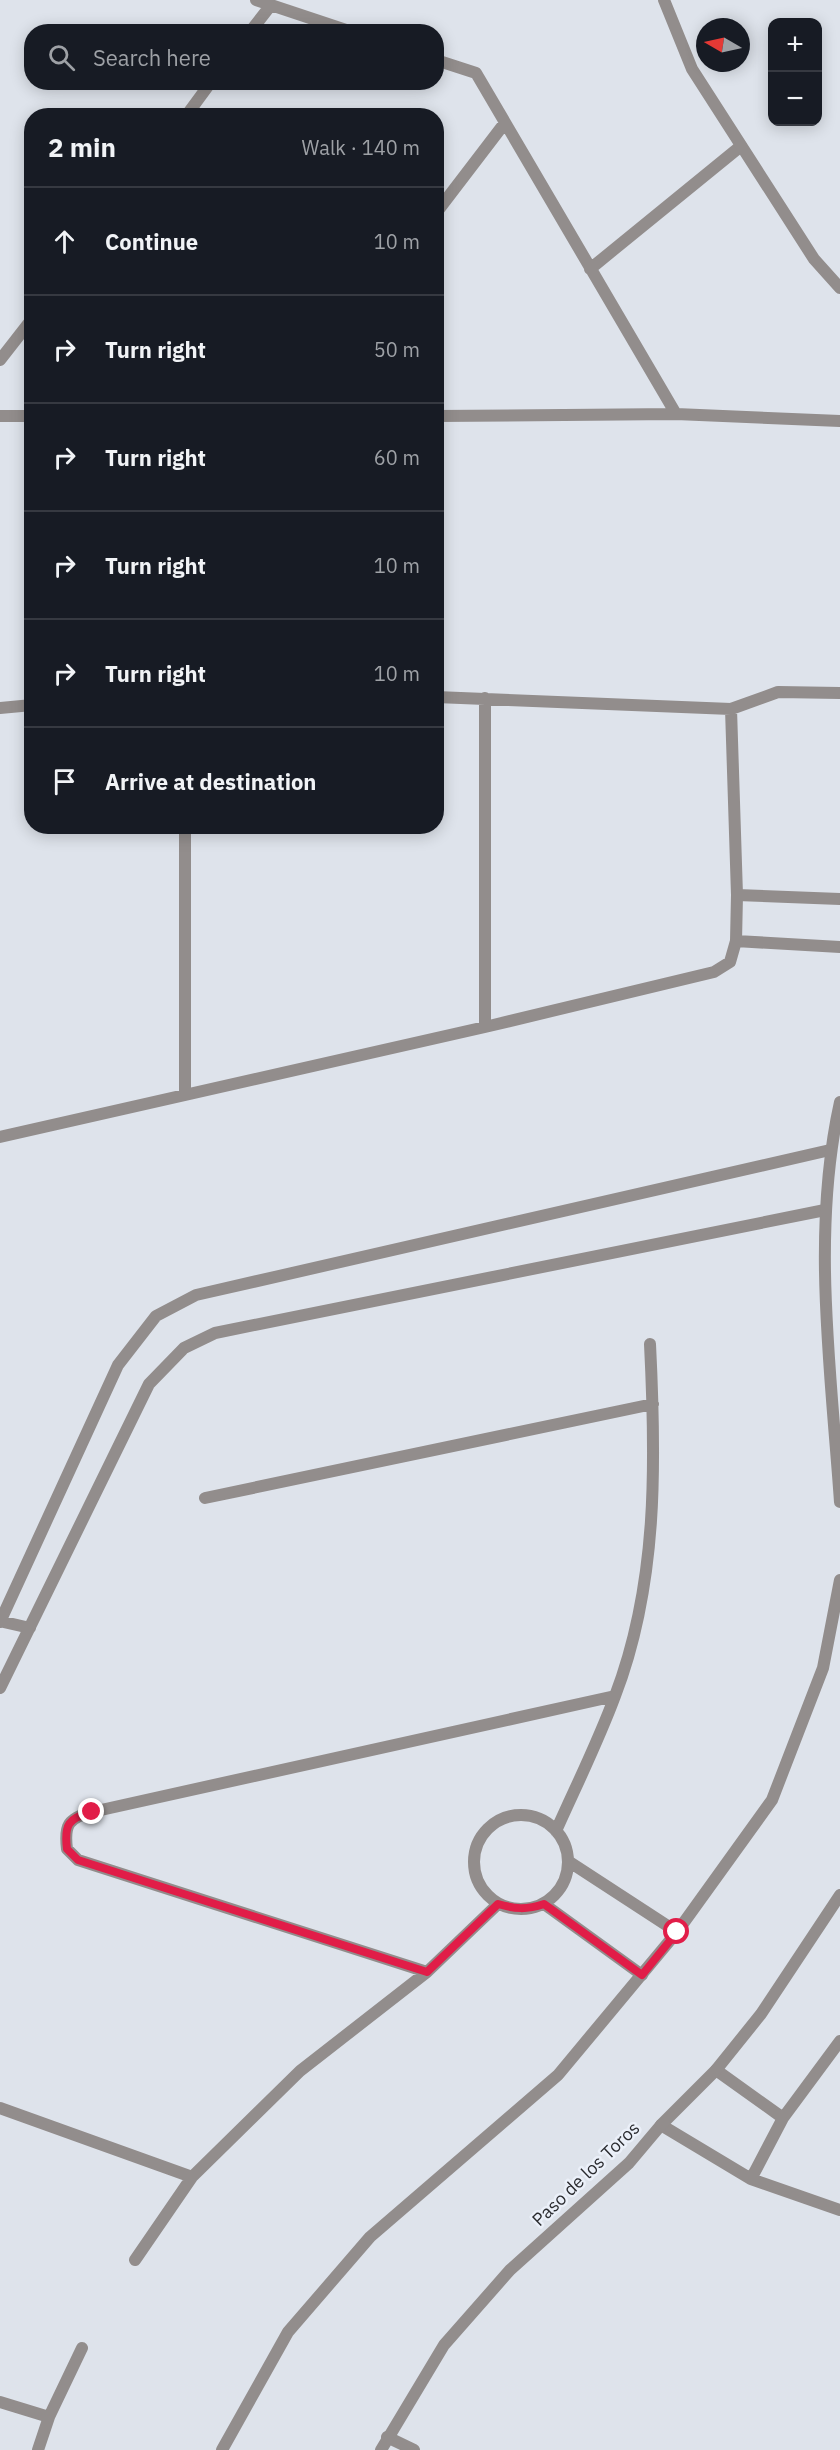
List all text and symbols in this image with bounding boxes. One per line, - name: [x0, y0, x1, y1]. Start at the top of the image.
- north arrow: [696, 18, 750, 72]
- map controls: [768, 18, 822, 126]
- button: +: [768, 18, 822, 72]
- search box: [24, 24, 444, 90]
- icon: search: [45, 41, 78, 74]
- text: Search here: [93, 43, 211, 72]
- button: −: [768, 72, 822, 126]
- text: 2 min: [48, 130, 116, 164]
- text: Walk · 140 m: [302, 134, 420, 161]
- icon: ahead: [48, 225, 81, 258]
- text: Continue: [105, 227, 198, 256]
- text: 10 m: [374, 228, 420, 255]
- icon: right: [48, 333, 81, 366]
- text: Turn right: [105, 335, 206, 364]
- text: 50 m: [374, 336, 420, 363]
- icon: right: [48, 441, 81, 474]
- text: Turn right: [105, 443, 206, 472]
- text: 60 m: [374, 444, 420, 471]
- icon: right: [48, 549, 81, 582]
- text: Turn right: [105, 551, 206, 580]
- text: 10 m: [374, 552, 420, 579]
- icon: right: [48, 657, 81, 690]
- text: Turn right: [105, 659, 206, 688]
- text: 10 m: [374, 660, 420, 687]
- icon: arrive: [48, 765, 81, 798]
- text: Arrive at destination: [105, 767, 316, 796]
- route end: [78, 1798, 104, 1824]
- route start: [663, 1918, 689, 1944]
- street label: Paso de los Toros: [527, 2117, 644, 2231]

